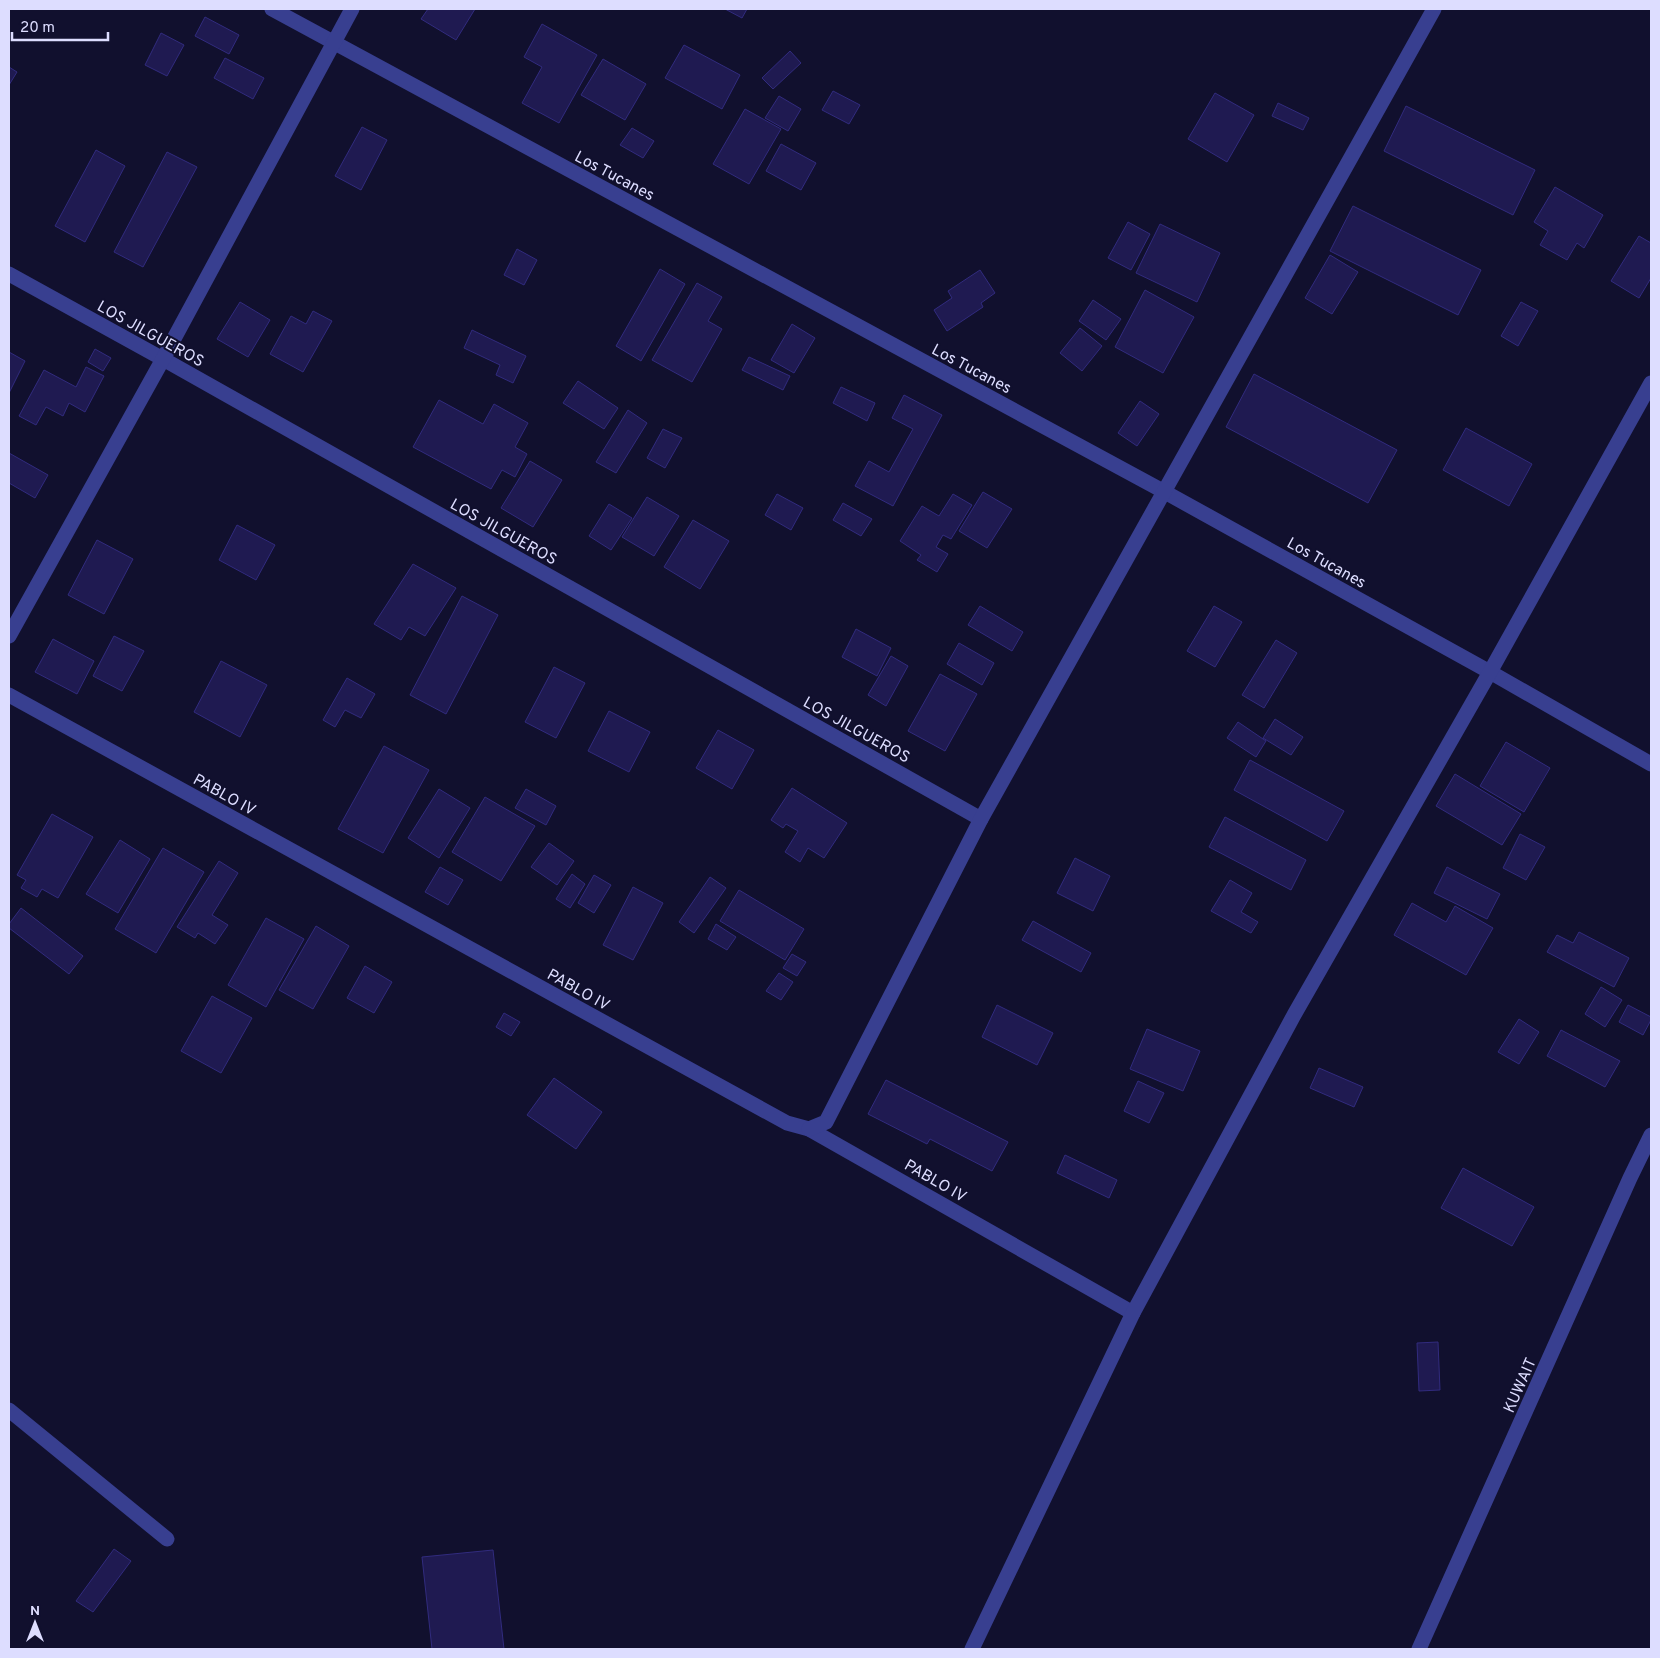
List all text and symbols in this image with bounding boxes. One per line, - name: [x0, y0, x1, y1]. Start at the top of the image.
- scale bar: [12, 10, 109, 42]
- text: 20 m: [20, 19, 55, 38]
- street label: Los Tucanes: [571, 147, 657, 206]
- street label: LOS JILGUEROS: [93, 297, 207, 372]
- street label: Los Tucanes: [928, 340, 1014, 399]
- street label: LOS JILGUEROS: [446, 495, 560, 570]
- street label: Los Tucanes: [1283, 534, 1369, 594]
- street label: LOS JILGUEROS: [799, 693, 913, 768]
- street label: PABLO IV: [189, 770, 259, 821]
- street label: PABLO IV: [543, 965, 613, 1016]
- street label: PABLO IV: [900, 1156, 970, 1208]
- street label: KUWAIT: [1500, 1355, 1542, 1416]
- north arrow: [10, 1598, 60, 1648]
- text: N: [30, 1603, 40, 1620]

